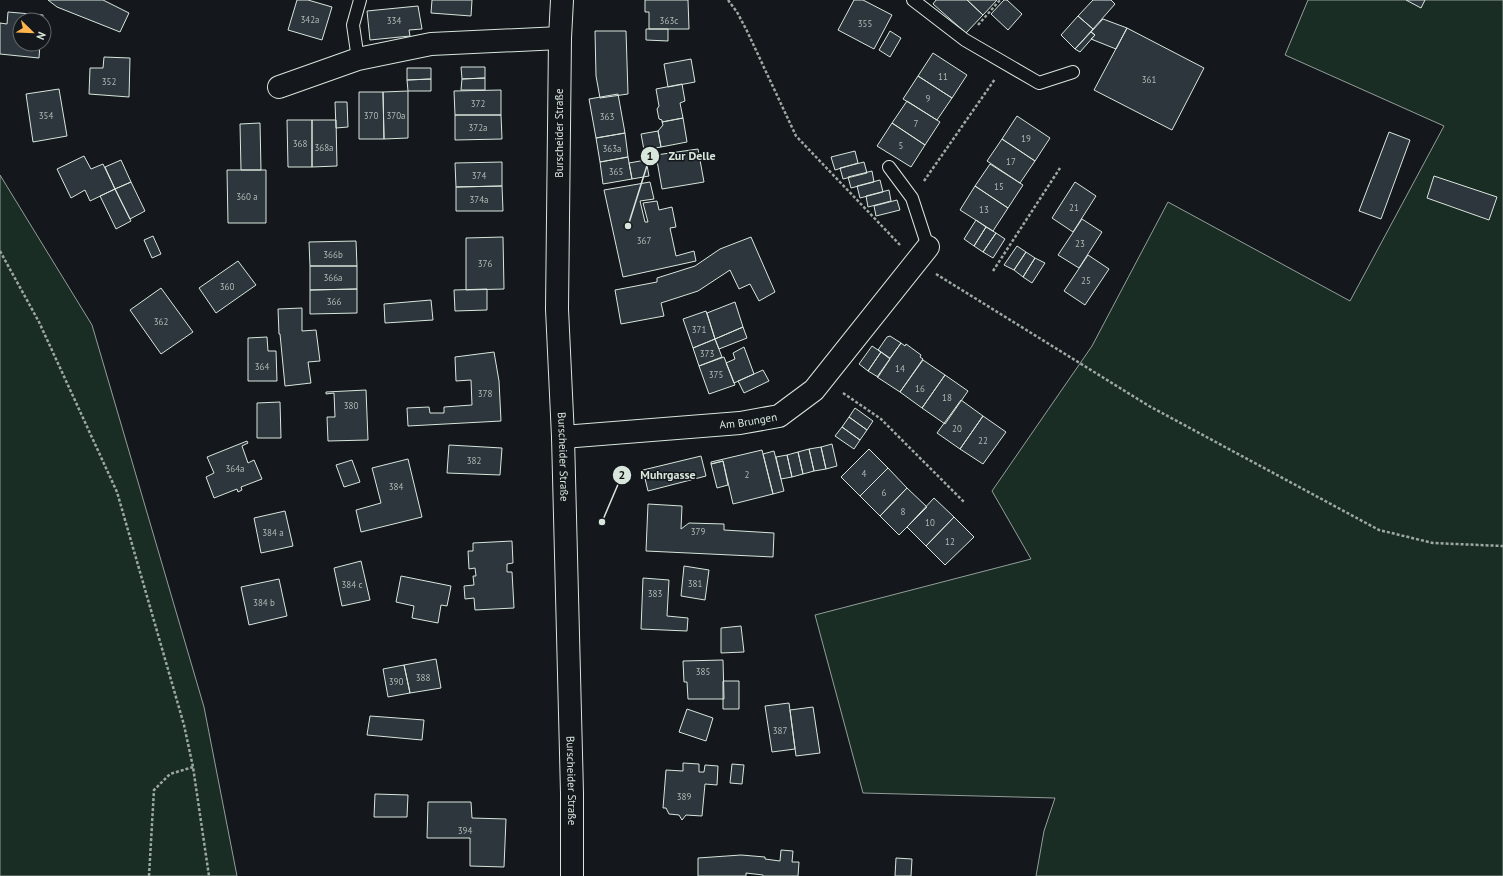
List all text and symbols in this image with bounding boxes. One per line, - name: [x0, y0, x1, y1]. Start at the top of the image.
- north arrow: [12, 12, 52, 52]
- house number: 342a: [300, 14, 320, 25]
- house number: 334: [387, 15, 401, 26]
- house number: 363c: [660, 15, 678, 26]
- house number: 355: [858, 18, 872, 29]
- text: N: [33, 30, 49, 42]
- house number: 11: [938, 71, 948, 82]
- house number: 361: [1142, 74, 1156, 85]
- house number: 352: [102, 76, 116, 87]
- street label: Burscheider Straße: [552, 88, 566, 178]
- house number: 9: [926, 93, 931, 104]
- house number: 372: [471, 98, 485, 109]
- house number: 354: [39, 110, 53, 121]
- house number: 370: [364, 110, 378, 121]
- house number: 370a: [386, 110, 406, 121]
- house number: 363: [600, 111, 614, 122]
- house number: 7: [914, 118, 919, 129]
- house number: 372a: [468, 122, 488, 133]
- house number: 19: [1021, 133, 1031, 144]
- house number: 368: [293, 138, 307, 149]
- house number: 5: [899, 140, 904, 151]
- house number: 368a: [314, 142, 334, 153]
- house number: 363a: [602, 143, 622, 154]
- callout: Zur Delle: [640, 144, 723, 168]
- text: 1: [647, 148, 653, 163]
- text: Zur Delle: [668, 148, 716, 163]
- house number: 17: [1006, 156, 1016, 167]
- house number: 365: [609, 166, 623, 177]
- house number: 374: [472, 170, 486, 181]
- house number: 15: [994, 181, 1004, 192]
- house number: 360 a: [236, 191, 258, 202]
- house number: 374a: [469, 194, 489, 205]
- house number: 21: [1069, 202, 1079, 213]
- house number: 13: [979, 204, 989, 215]
- house number: 367: [637, 235, 651, 246]
- house number: 23: [1075, 238, 1085, 249]
- house number: 366b: [323, 249, 343, 260]
- house number: 376: [478, 258, 492, 269]
- house number: 366a: [323, 272, 343, 283]
- house number: 25: [1081, 275, 1091, 286]
- house number: 360: [220, 281, 234, 292]
- house number: 366: [327, 296, 341, 307]
- house number: 362: [154, 316, 168, 327]
- house number: 371: [692, 324, 706, 335]
- house number: 373: [700, 348, 714, 359]
- house number: 364: [255, 361, 269, 372]
- house number: 14: [895, 363, 905, 374]
- house number: 375: [709, 369, 723, 380]
- house number: 16: [915, 383, 925, 394]
- house number: 378: [478, 388, 492, 399]
- house number: 18: [942, 392, 952, 403]
- house number: 380: [344, 400, 358, 411]
- street label: Am Brungen: [719, 409, 778, 432]
- street label: Burscheider Straße: [555, 412, 572, 502]
- house number: 20: [952, 423, 962, 434]
- house number: 22: [978, 435, 988, 446]
- house number: 382: [467, 455, 481, 466]
- house number: 364a: [225, 463, 245, 474]
- callout: Muhrgasse: [612, 463, 704, 487]
- text: 2: [619, 467, 625, 482]
- text: Muhrgasse: [640, 467, 696, 482]
- house number: 4: [862, 468, 867, 479]
- house number: 2: [745, 469, 750, 480]
- house number: 384: [389, 481, 403, 492]
- house number: 6: [882, 487, 887, 498]
- house number: 8: [901, 506, 906, 517]
- house number: 10: [925, 517, 935, 528]
- house number: 379: [691, 526, 705, 537]
- house number: 384 a: [262, 527, 284, 538]
- house number: 12: [945, 536, 955, 547]
- house number: 381: [688, 578, 702, 589]
- house number: 384 c: [341, 579, 363, 590]
- house number: 383: [648, 588, 662, 599]
- house number: 384 b: [253, 597, 275, 608]
- house number: 385: [696, 666, 710, 677]
- house number: 388: [416, 672, 430, 683]
- house number: 390: [389, 676, 403, 687]
- house number: 387: [773, 725, 787, 736]
- street label: Burscheider Straße: [564, 736, 579, 826]
- house number: 389: [677, 791, 691, 802]
- house number: 394: [458, 825, 472, 836]

